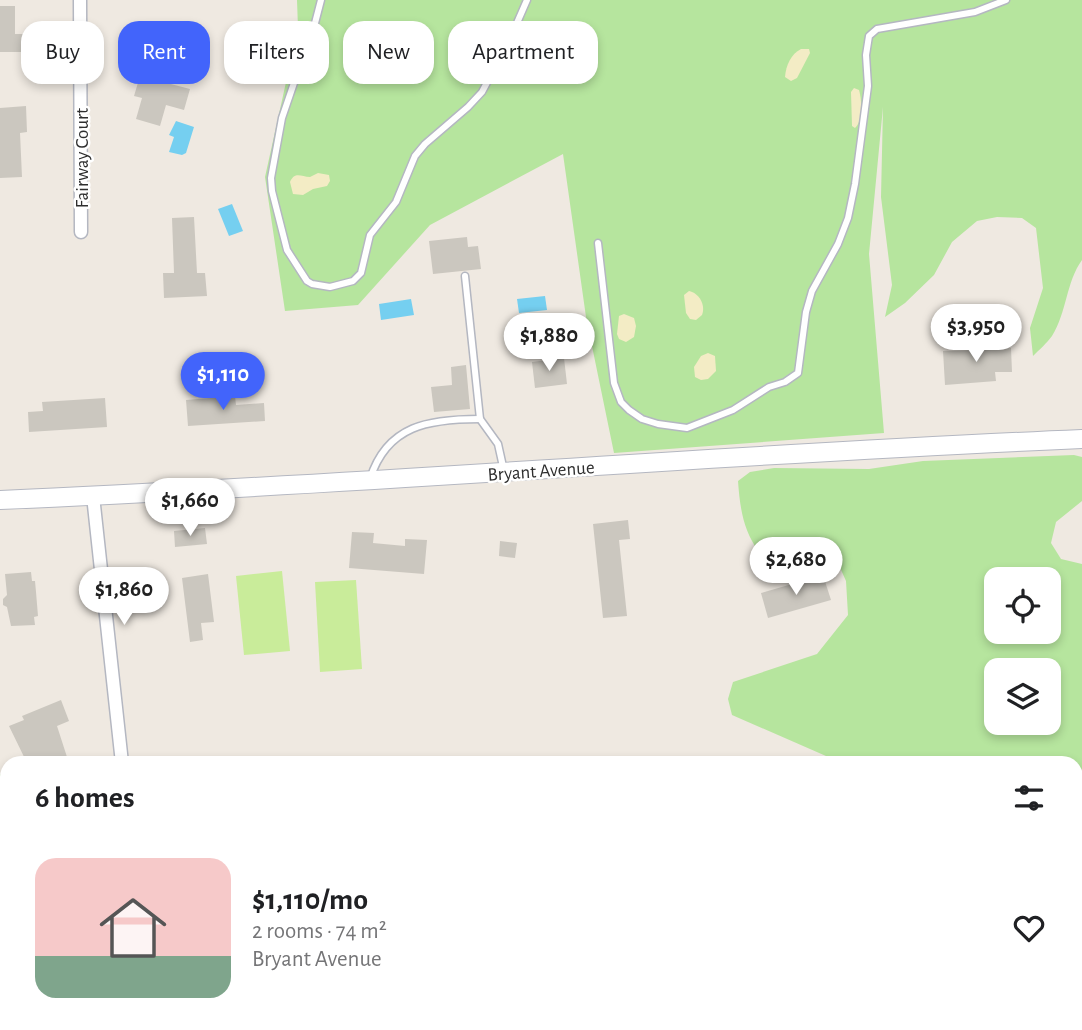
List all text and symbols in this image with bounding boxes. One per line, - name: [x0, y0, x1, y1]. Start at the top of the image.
- chip: Buy: [21, 21, 104, 84]
- chip: Rent: [118, 21, 210, 84]
- chip: Filters: [224, 21, 329, 84]
- chip: New: [343, 21, 434, 84]
- chip: Apartment: [448, 21, 598, 84]
- street label: Fairway Court: [73, 108, 92, 208]
- pin: $3,950: [919, 304, 1033, 364]
- pin: $1,880: [492, 314, 606, 373]
- text: $3,950: [947, 315, 1005, 338]
- text: $1,880: [520, 324, 578, 347]
- pin: $1,110: [166, 352, 280, 412]
- text: $1,110: [197, 363, 249, 386]
- street label: Bryant Avenue: [487, 458, 595, 485]
- pin: $1,660: [133, 478, 247, 538]
- text: $1,660: [161, 489, 219, 512]
- pin: $2,680: [739, 538, 853, 597]
- text: $2,680: [766, 548, 826, 571]
- map controls: [984, 567, 1061, 735]
- button: locate: [984, 567, 1061, 644]
- pin: $1,860: [67, 568, 181, 627]
- text: $1,860: [95, 578, 153, 601]
- button: layers: [984, 658, 1061, 735]
- icon: filters: [1010, 779, 1048, 817]
- text: 6 homes: [35, 783, 135, 813]
- text: $1,110/mo: [252, 885, 368, 915]
- icon: home: [91, 886, 175, 970]
- icon: heart: [1010, 909, 1048, 947]
- text: 2 rooms · 74 m²: [252, 920, 387, 943]
- text: Bryant Avenue: [252, 948, 382, 971]

